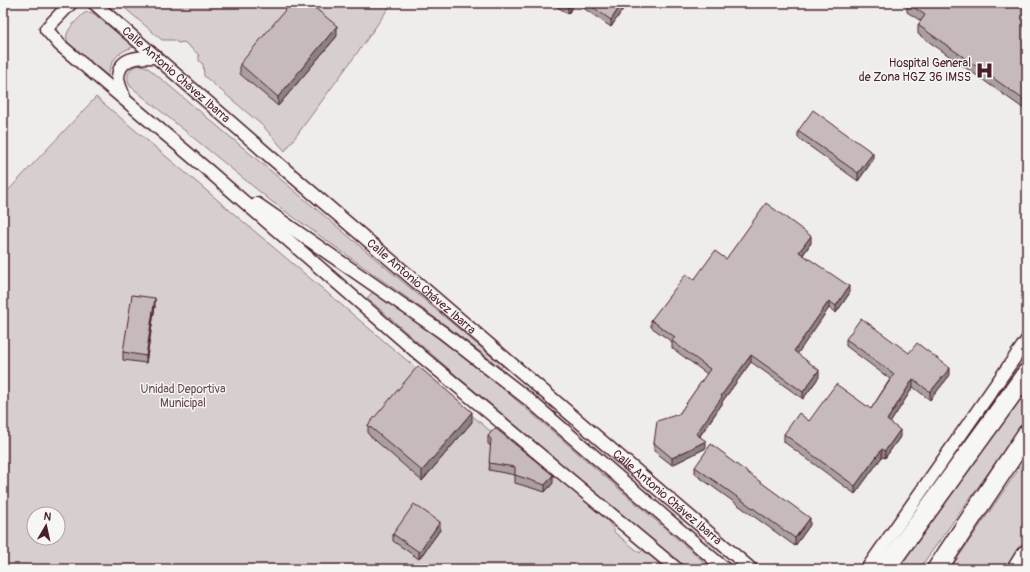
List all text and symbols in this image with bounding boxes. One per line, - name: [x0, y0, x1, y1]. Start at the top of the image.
- street label: Calle Antonio Chávez Ibarra: [119, 24, 233, 127]
- place label: Hospital General de Zona HGZ 36 IMSS: [859, 56, 971, 85]
- hospital icon: Hospital General de Zona HGZ 36 IMSS: [974, 60, 994, 80]
- street label: Calle Antonio Chávez Ibarra: [363, 236, 479, 338]
- park label: Unidad Deportiva Municipal: [141, 382, 226, 411]
- street label: Calle Antonio Chávez Ibarra: [609, 447, 725, 549]
- north arrow: [26, 506, 66, 546]
- text: N: [43, 510, 53, 524]

